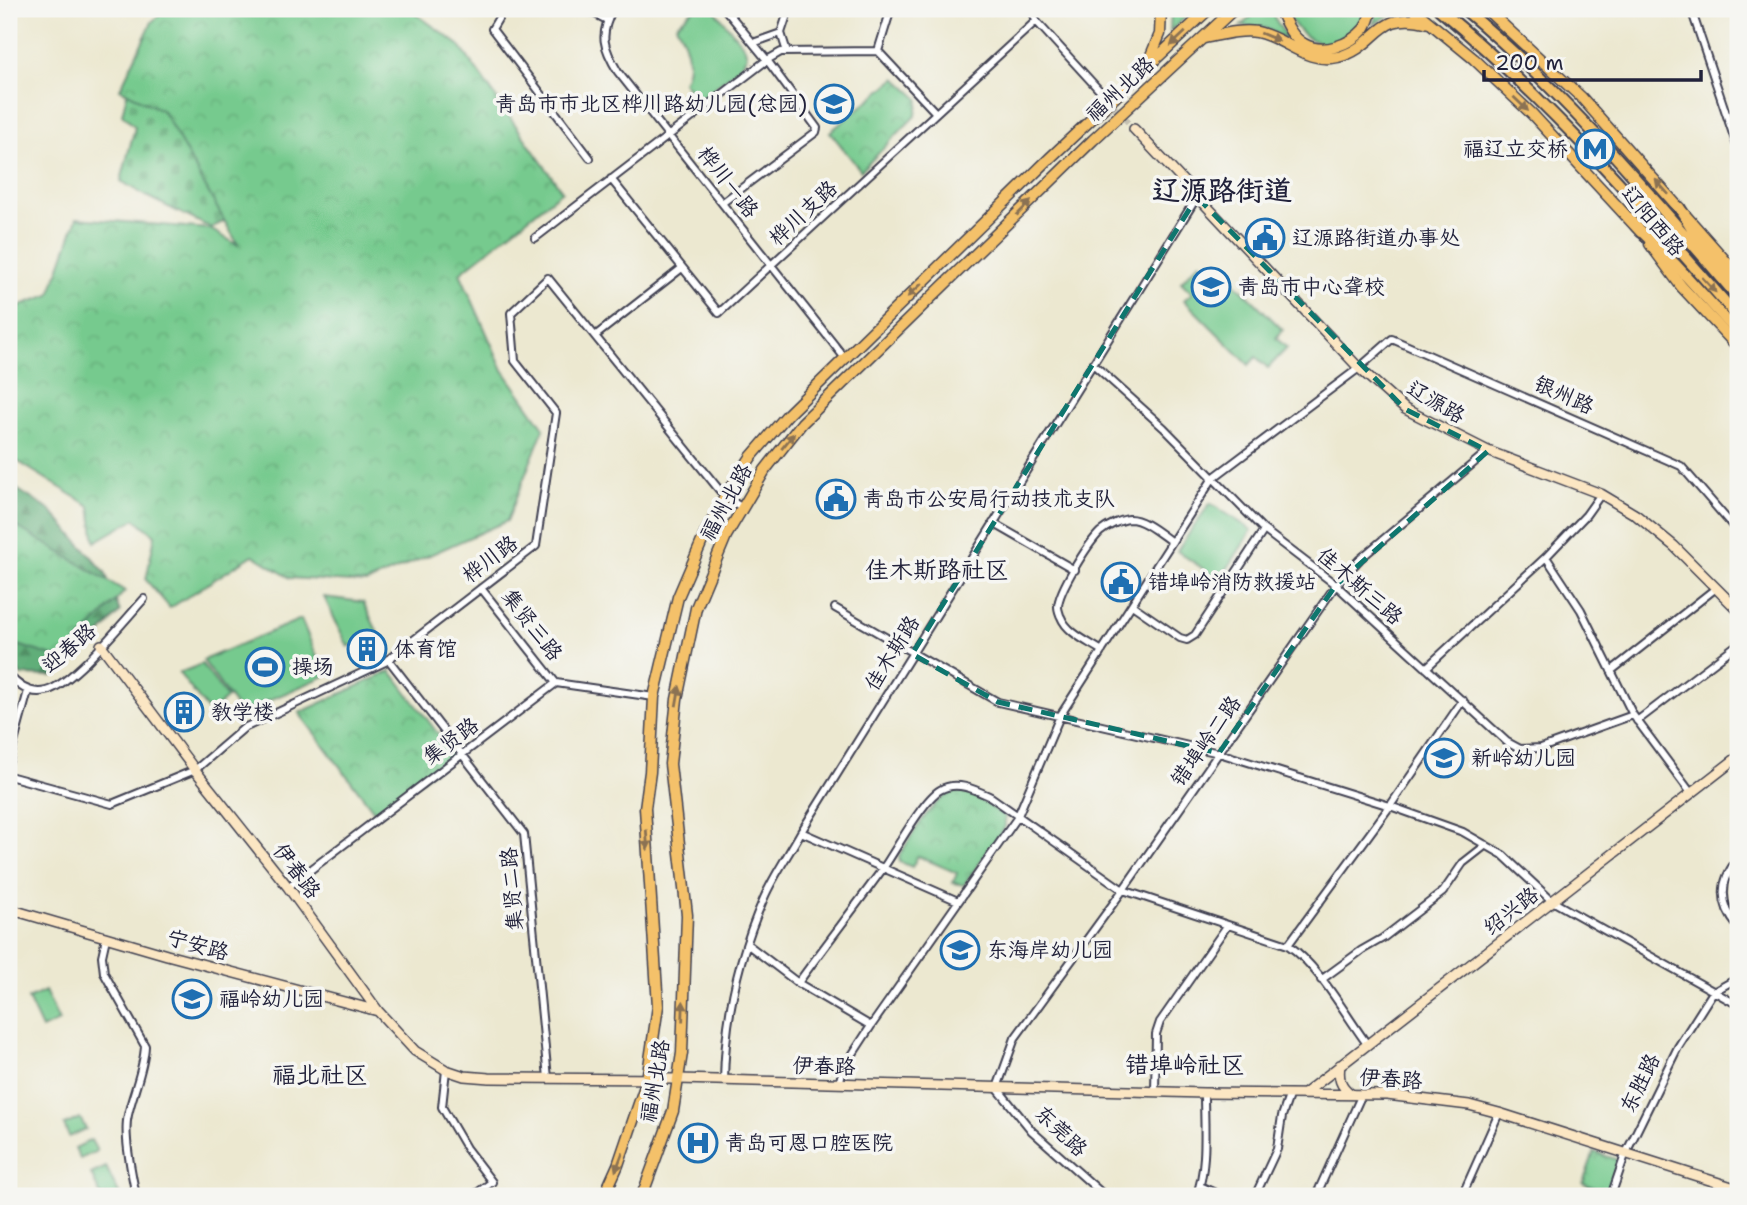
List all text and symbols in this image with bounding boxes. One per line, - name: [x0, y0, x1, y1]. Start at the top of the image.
- one-way arrow: [1169, 30, 1186, 47]
- one-way arrow: [1259, 32, 1280, 43]
- scale bar: [1484, 38, 1702, 82]
- text: 200 m: [1495, 49, 1564, 77]
- street label: 福州北路: [1080, 50, 1160, 128]
- school or university icon: 青岛市市北区桦川路幼儿园(总园): [813, 83, 855, 125]
- place label: 青岛市市北区桦川路幼儿园(总园): [495, 90, 807, 118]
- one-way arrow: [1512, 96, 1530, 112]
- metro station icon: 福辽立交桥: [1574, 128, 1616, 170]
- place label: 福辽立交桥: [1463, 135, 1568, 163]
- street label: 桦川一路: [691, 140, 765, 224]
- district label: 辽源路街道: [1152, 171, 1292, 209]
- street label: 桦川支路: [763, 174, 843, 252]
- one-way arrow: [1655, 178, 1670, 195]
- street label: 辽阳西路: [1615, 180, 1691, 262]
- one-way arrow: [1015, 201, 1032, 217]
- public building icon: 辽源路街道办事处: [1244, 217, 1286, 259]
- place label: 辽源路街道办事处: [1292, 224, 1460, 252]
- school or university icon: 青岛市中心聋校: [1190, 266, 1232, 308]
- place label: 青岛市中心聋校: [1238, 273, 1385, 301]
- one-way arrow: [1701, 276, 1717, 294]
- one-way arrow: [907, 282, 924, 298]
- street label: 银州路: [1530, 369, 1598, 421]
- street label: 辽源路: [1402, 374, 1470, 430]
- one-way arrow: [780, 433, 795, 450]
- street label: 福州北路: [693, 458, 759, 546]
- public building icon: 青岛市公安局行动技术支队: [815, 478, 857, 520]
- place label: 青岛市公安局行动技术支队: [863, 485, 1115, 513]
- street label: 桦川路: [456, 529, 524, 589]
- street label: 佳木斯三路: [1311, 541, 1409, 631]
- district label: 佳木斯路社区: [865, 554, 1009, 586]
- public building icon: 错埠岭消防救援站: [1100, 561, 1142, 603]
- place label: 错埠岭消防救援站: [1148, 568, 1316, 596]
- street label: 集贤三路: [495, 583, 569, 667]
- street label: 佳木斯路: [858, 610, 926, 696]
- street label: 迎春路: [36, 617, 102, 679]
- building icon: 体育馆: [346, 628, 388, 670]
- place label: 体育馆: [394, 635, 457, 663]
- sports icon: 操场: [244, 646, 286, 688]
- place label: 操场: [292, 653, 334, 681]
- one-way arrow: [673, 685, 684, 707]
- street label: 错埠岭二路: [1164, 690, 1248, 792]
- building icon: 教学楼: [163, 691, 205, 733]
- place label: 教学楼: [211, 698, 274, 726]
- street label: 集贤路: [417, 711, 485, 771]
- school or university icon: 新岭幼儿园: [1423, 737, 1465, 779]
- place label: 新岭幼儿园: [1471, 744, 1576, 772]
- one-way arrow: [642, 829, 653, 851]
- street label: 伊春路: [267, 837, 327, 905]
- street label: 集贤二路: [494, 846, 530, 932]
- street label: 绍兴路: [1478, 881, 1544, 941]
- street label: 宁安路: [164, 923, 232, 967]
- school or university icon: 东海岸幼儿园: [939, 929, 981, 971]
- place label: 东海岸幼儿园: [987, 936, 1113, 964]
- school or university icon: 福岭幼儿园: [171, 978, 213, 1020]
- place label: 福岭幼儿园: [219, 985, 324, 1013]
- one-way arrow: [678, 1000, 689, 1022]
- street label: 福州北路: [634, 1037, 676, 1125]
- district label: 错埠岭社区: [1125, 1049, 1245, 1081]
- street label: 东胜路: [1614, 1049, 1666, 1117]
- street label: 伊春路: [792, 1051, 856, 1081]
- district label: 福北社区: [272, 1059, 368, 1091]
- street label: 伊春路: [1359, 1063, 1423, 1095]
- street label: 东莞路: [1029, 1099, 1093, 1163]
- hospital icon: 青岛可恩口腔医院: [677, 1122, 719, 1164]
- place label: 青岛可恩口腔医院: [725, 1129, 893, 1157]
- one-way arrow: [613, 1151, 624, 1172]

